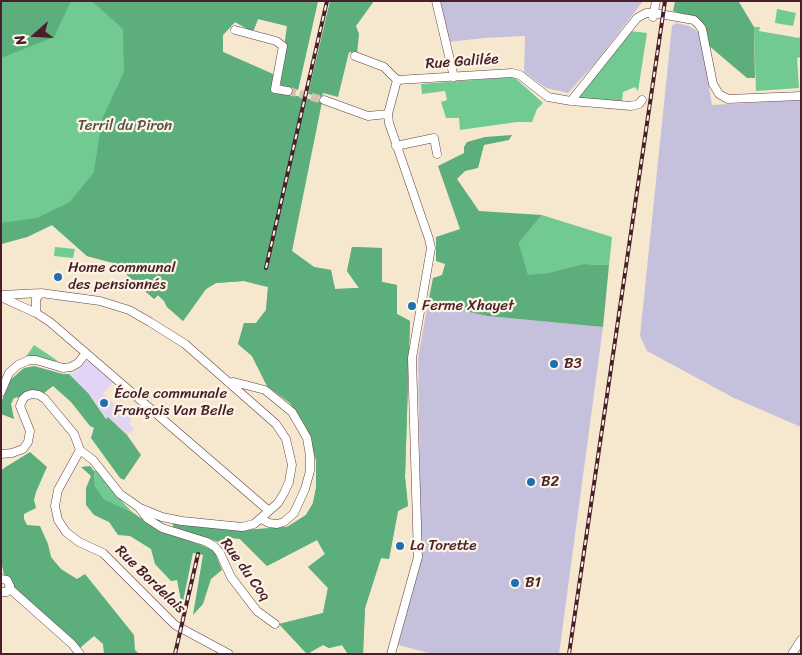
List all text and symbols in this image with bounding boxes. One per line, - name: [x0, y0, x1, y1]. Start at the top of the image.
- north arrow: [10, 10, 60, 60]
- text: N: [7, 31, 34, 49]
- street label: Rue Galilée: [425, 50, 499, 74]
- park label: Terril du Piron: [78, 117, 172, 135]
- place label: Home communal des pensionnés: [68, 259, 175, 294]
- marker: Home communal des pensionnés: [52, 271, 64, 283]
- place label: Ferme Xhayet: [422, 297, 514, 315]
- marker: Ferme Xhayet: [406, 300, 418, 312]
- place label: B3: [564, 355, 582, 373]
- marker: B3: [548, 358, 560, 370]
- place label: École communale François Van Belle: [114, 385, 234, 420]
- marker: École communale François Van Belle: [98, 397, 110, 409]
- place label: B2: [541, 473, 559, 491]
- marker: B2: [525, 476, 537, 488]
- street label: Rue du Coq: [216, 535, 274, 605]
- place label: La Torette: [410, 537, 476, 555]
- marker: La Torette: [394, 540, 406, 552]
- street label: Rue Bordelais: [111, 542, 189, 618]
- place label: B1: [525, 574, 541, 592]
- marker: B1: [509, 577, 521, 589]

